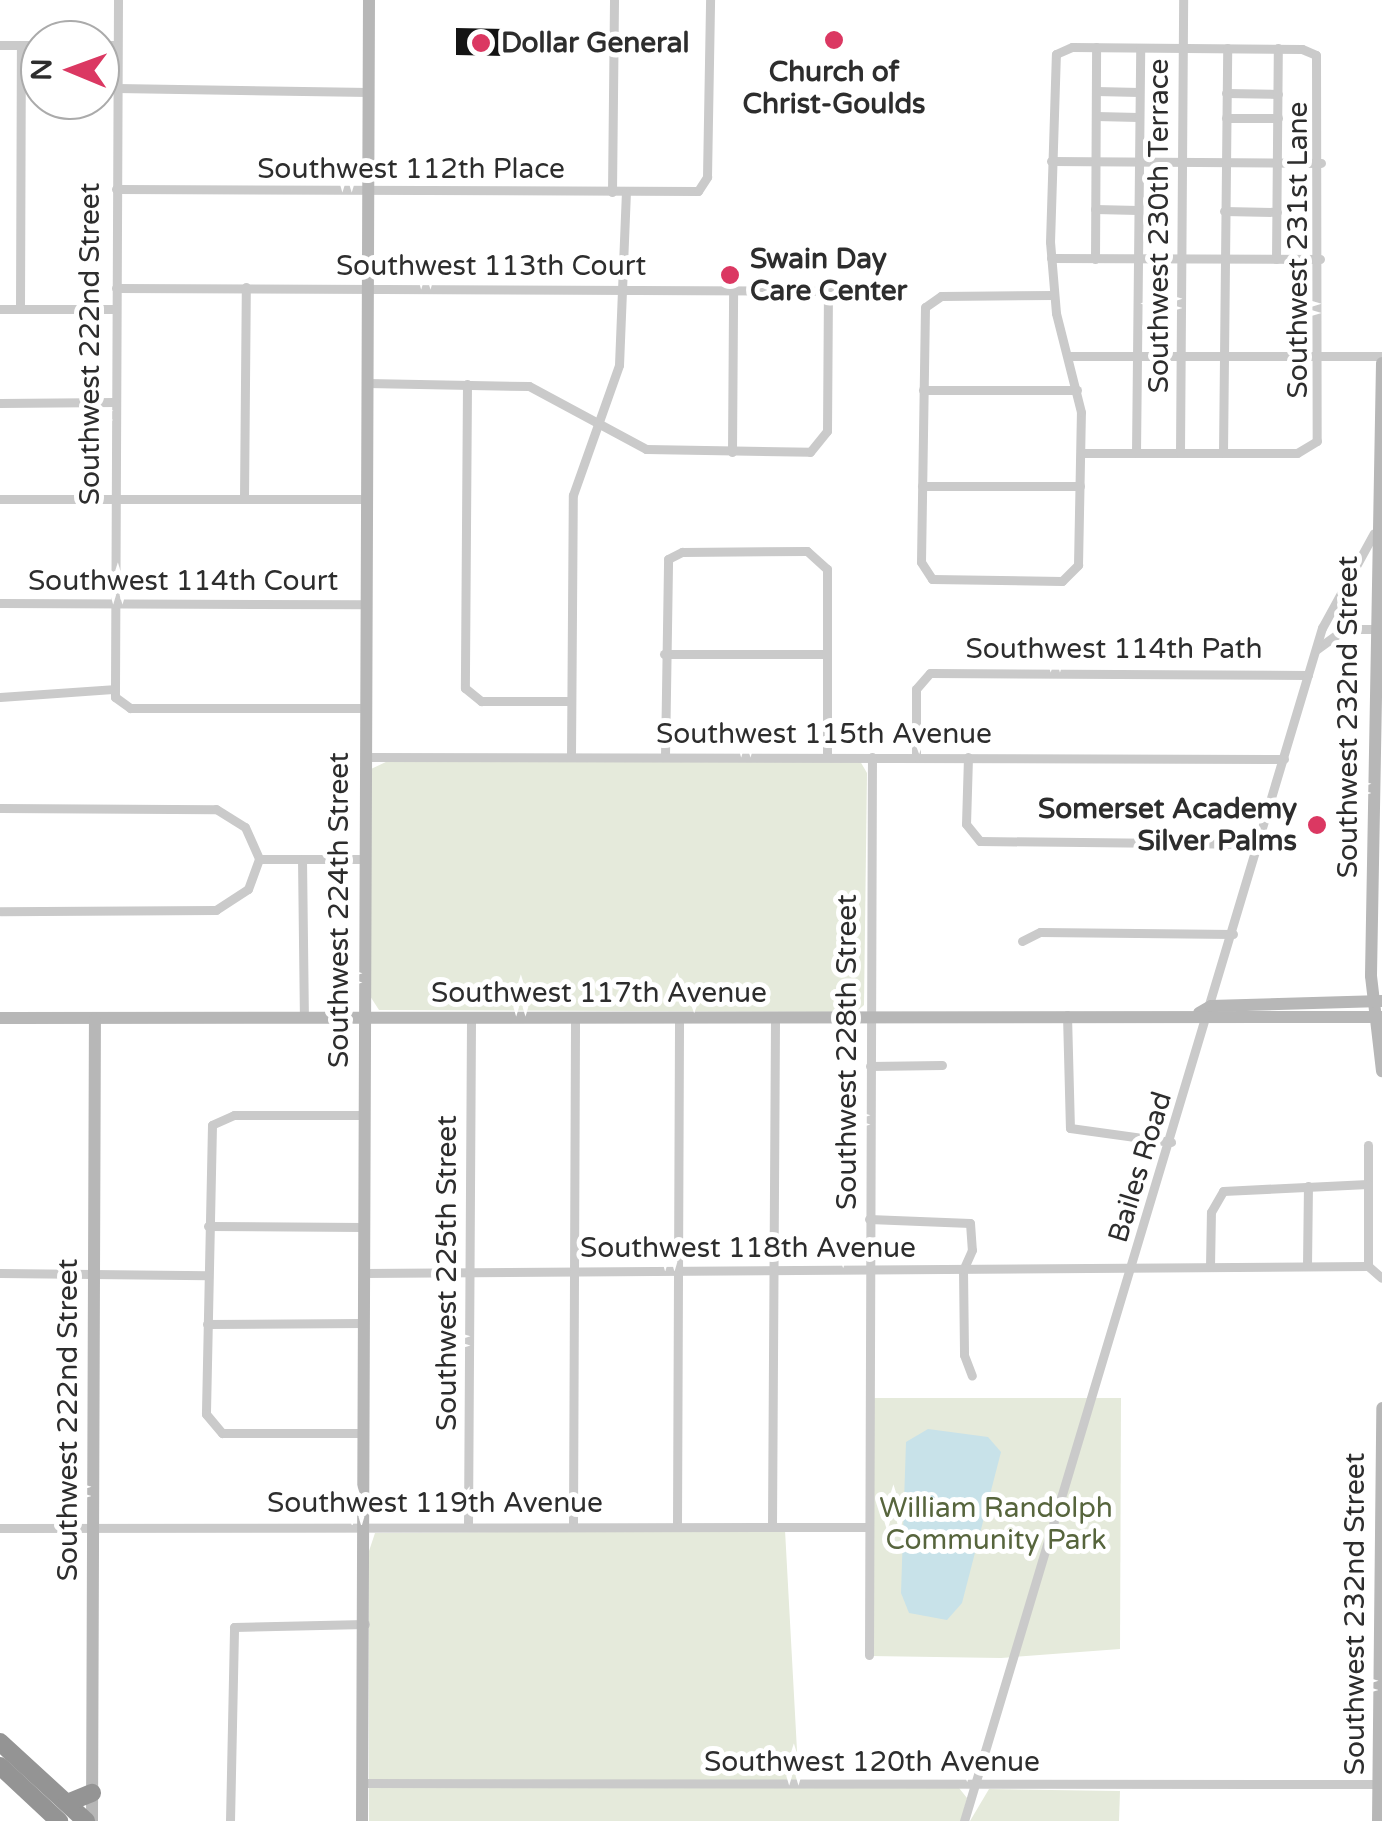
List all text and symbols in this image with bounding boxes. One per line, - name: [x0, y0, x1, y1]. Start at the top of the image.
- north arrow: [20, 20, 120, 120]
- place label: Dollar General: [501, 26, 690, 60]
- marker: Church of Christ-Goulds: [823, 29, 845, 51]
- marker: Dollar General: [470, 32, 492, 54]
- place label: Church of Christ-Goulds: [742, 55, 926, 121]
- text: N: [25, 58, 59, 81]
- street label: Southwest 230th Terrace: [1142, 59, 1176, 393]
- street label: Southwest 231st Lane: [1281, 102, 1315, 398]
- street label: Southwest 112th Place: [257, 152, 565, 186]
- street label: Southwest 222nd Street: [73, 183, 107, 505]
- place label: Swain Day Care Center: [750, 242, 907, 308]
- street label: Southwest 113th Court: [336, 249, 646, 283]
- marker: Swain Day Care Center: [719, 264, 741, 286]
- street label: Southwest 232nd Street: [1331, 556, 1365, 878]
- street label: Southwest 114th Court: [28, 564, 338, 598]
- street label: Southwest 114th Path: [966, 632, 1262, 666]
- street label: Southwest 115th Avenue: [656, 717, 992, 751]
- street label: Southwest 224th Street: [322, 752, 356, 1068]
- place label: Somerset Academy Silver Palms: [1038, 792, 1297, 858]
- marker: Somerset Academy Silver Palms: [1306, 814, 1328, 836]
- street label: Southwest 228th Street: [830, 894, 864, 1210]
- street label: Southwest 117th Avenue: [431, 976, 767, 1010]
- street label: Bailes Road: [1101, 1087, 1179, 1247]
- street label: Southwest 225th Street: [430, 1115, 464, 1431]
- street label: Southwest 118th Avenue: [580, 1231, 916, 1265]
- street label: Southwest 222nd Street: [51, 1259, 85, 1581]
- street label: Southwest 232nd Street: [1338, 1453, 1372, 1775]
- street label: Southwest 119th Avenue: [267, 1486, 603, 1520]
- park label: William Randolph Community Park: [879, 1491, 1113, 1557]
- street label: Southwest 120th Avenue: [704, 1745, 1040, 1779]

